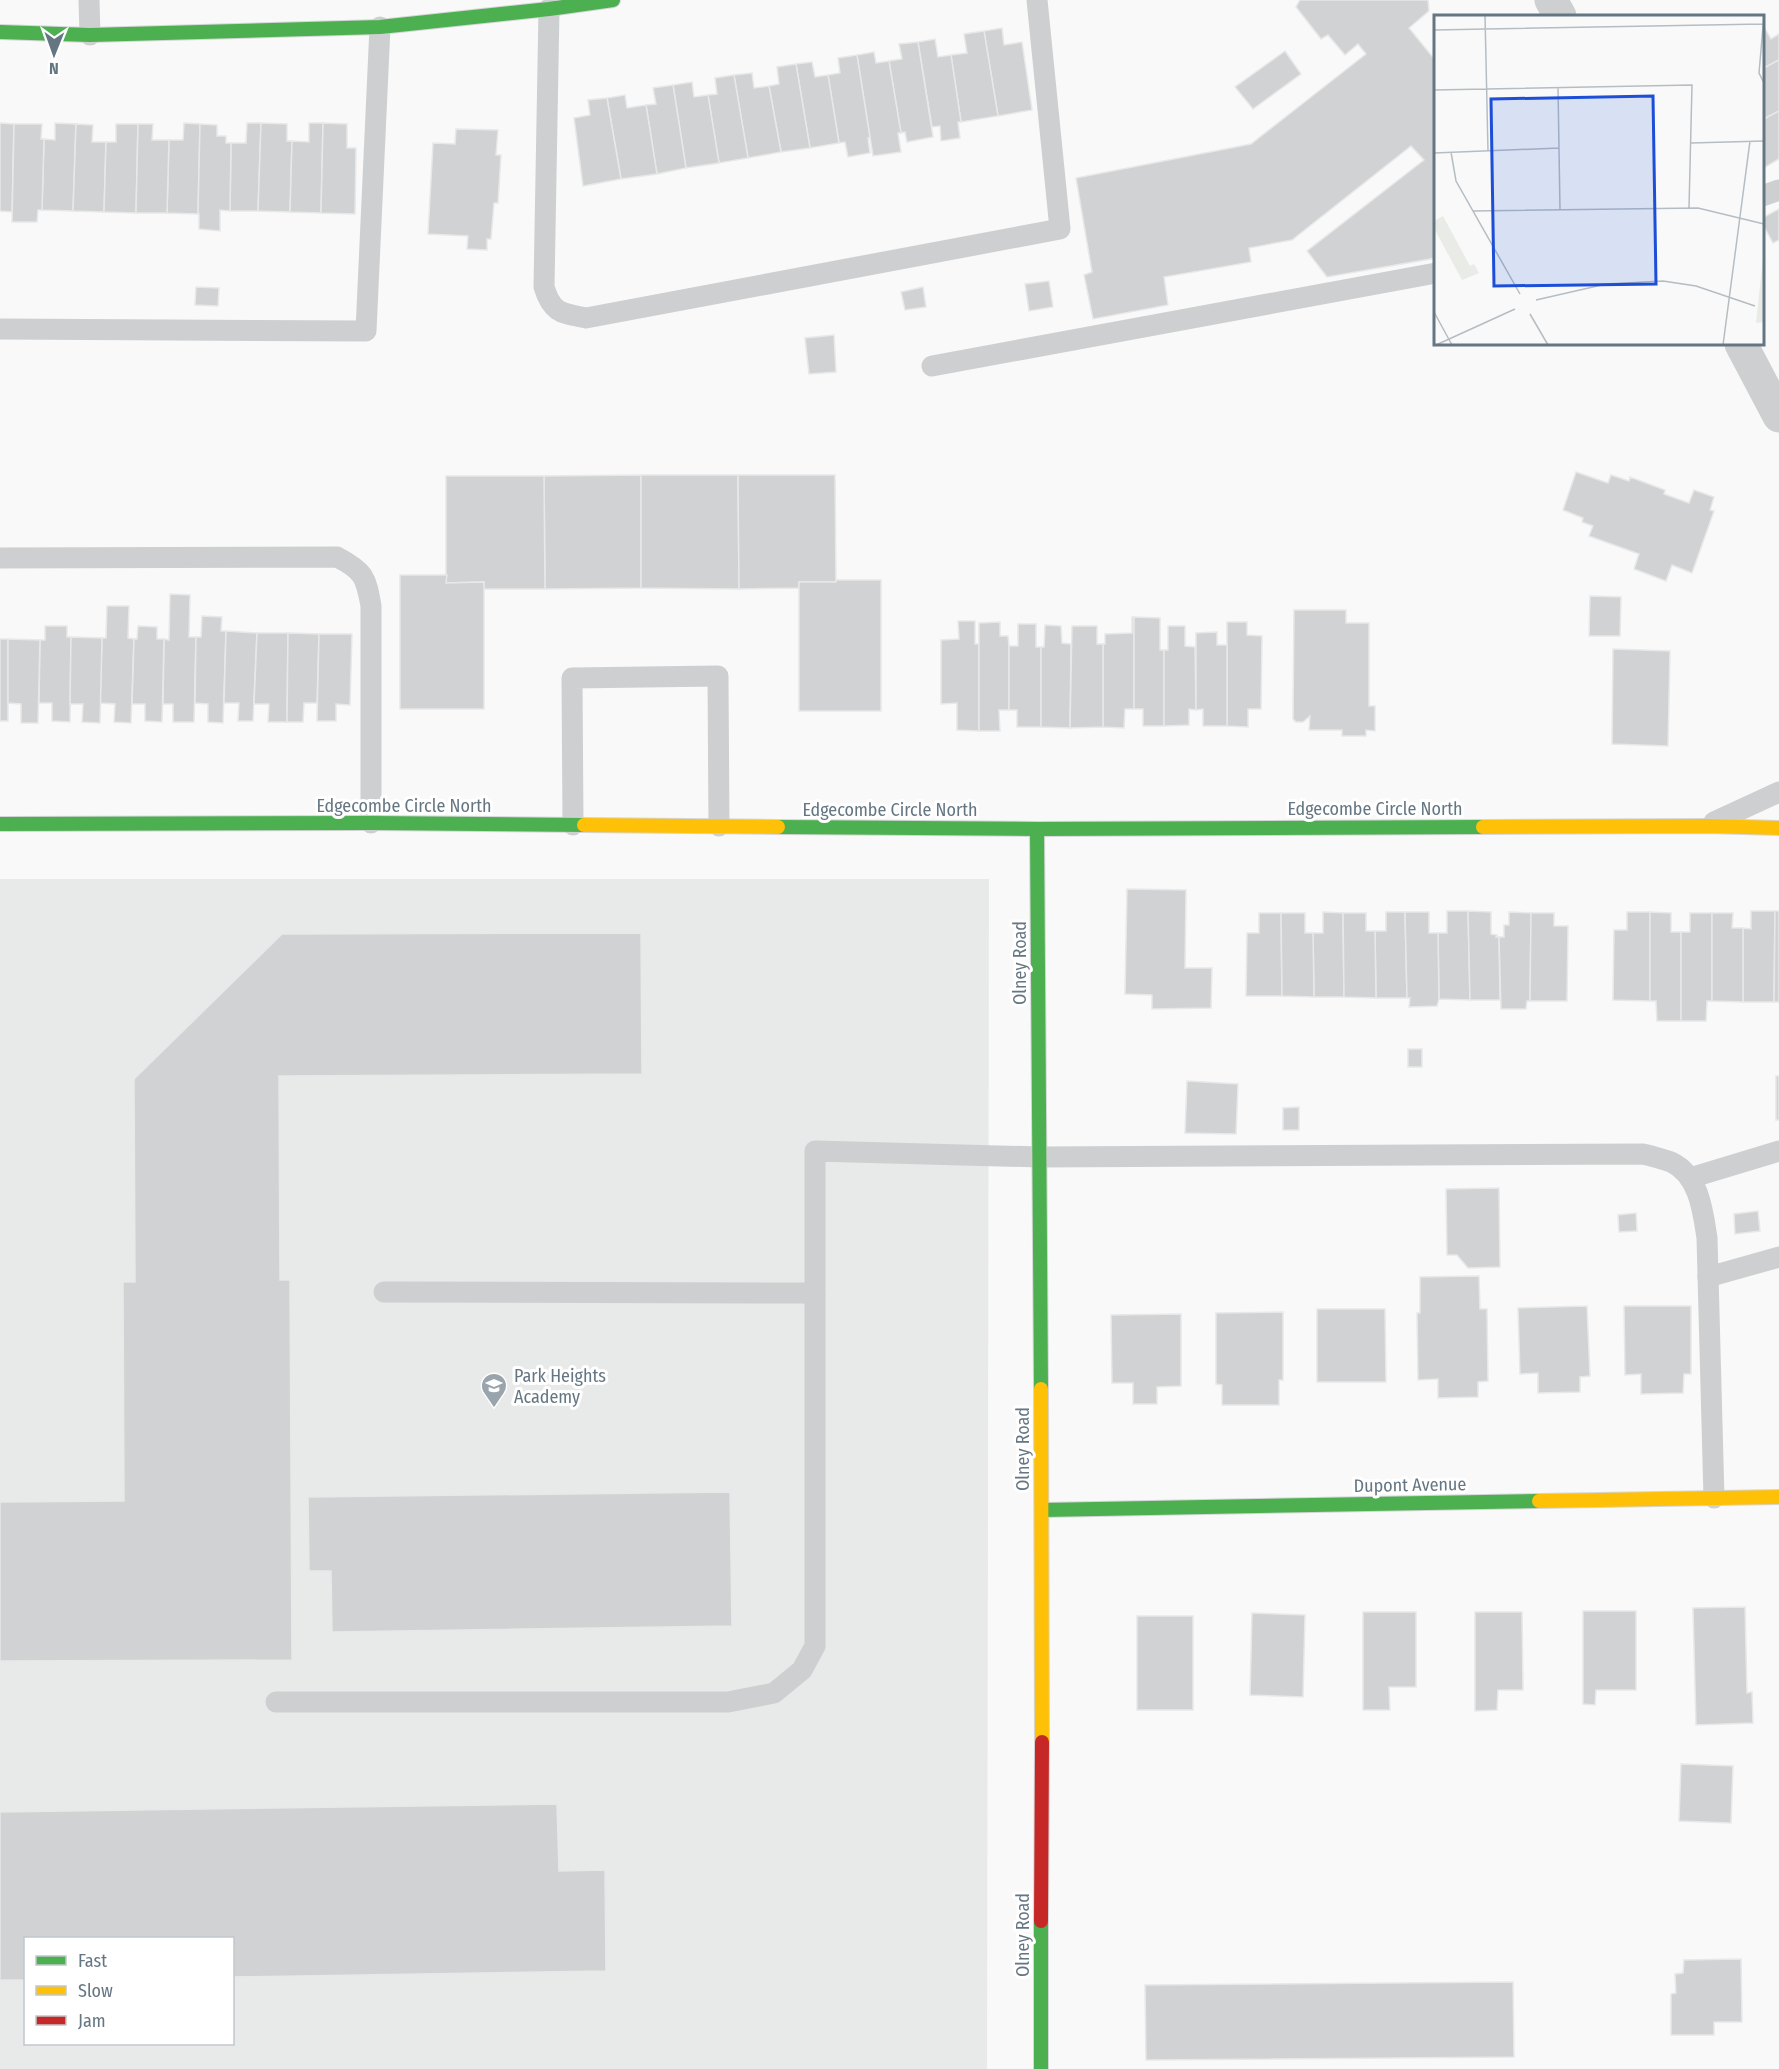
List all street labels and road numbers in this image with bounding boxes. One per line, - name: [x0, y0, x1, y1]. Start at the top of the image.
- street label: Edgecombe Circle North: [316, 795, 492, 817]
- street label: Edgecombe Circle North: [1287, 798, 1463, 820]
- street label: Edgecombe Circle North: [802, 799, 978, 821]
- street label: Olney Road: [1009, 921, 1031, 1005]
- street label: Olney Road: [1012, 1407, 1034, 1491]
- street label: Dupont Avenue: [1354, 1473, 1467, 1497]
- street label: Olney Road: [1012, 1893, 1034, 1977]

